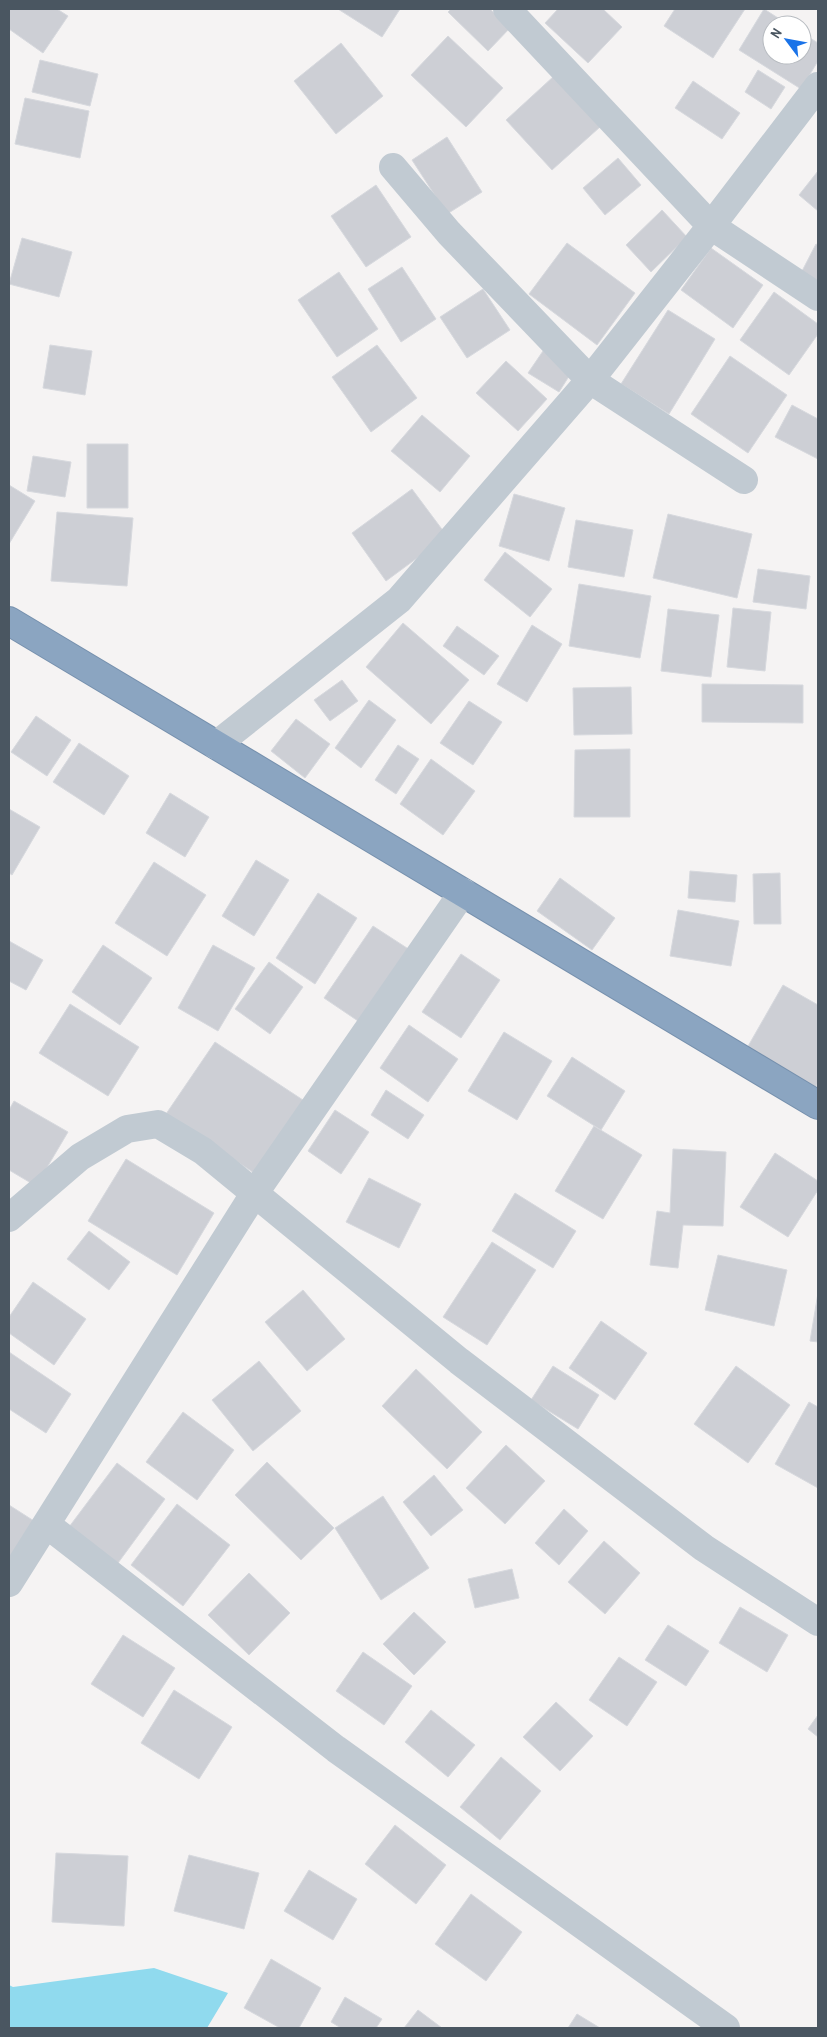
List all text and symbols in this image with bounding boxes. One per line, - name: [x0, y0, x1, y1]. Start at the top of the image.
- north arrow: [762, 15, 812, 65]
- text: N: [766, 25, 786, 41]

